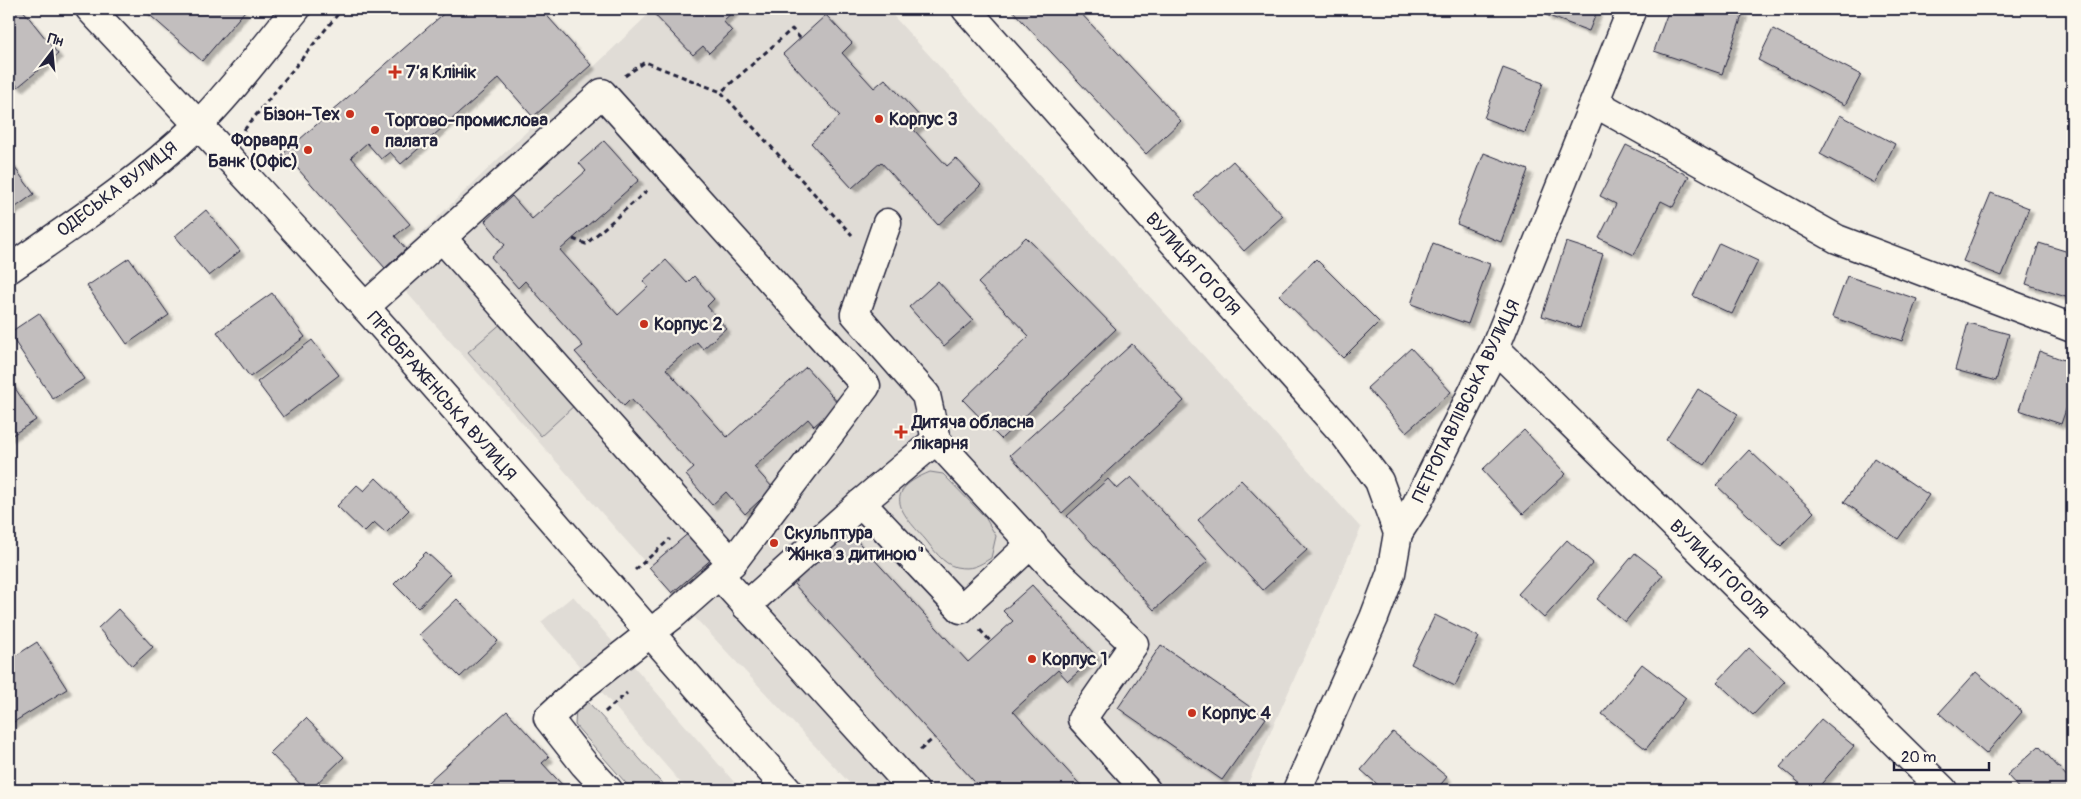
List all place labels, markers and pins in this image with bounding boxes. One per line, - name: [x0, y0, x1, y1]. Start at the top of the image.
- place label: 7ʼя Клінік: [406, 61, 477, 84]
- marker: 7ʼя Клінік: [388, 65, 402, 79]
- place label: Бізон-Тех: [263, 103, 340, 126]
- marker: Бізон-Тех: [344, 108, 356, 120]
- place label: Корпус 3: [889, 108, 957, 131]
- place label: Торгово-промислова палата: [384, 109, 548, 153]
- marker: Корпус 3: [873, 113, 885, 125]
- marker: Торгово-промислова палата: [369, 124, 381, 136]
- place label: Форвард Банк (Офіс): [208, 129, 298, 173]
- marker: Форвард Банк (Офіс): [302, 144, 314, 156]
- place label: Корпус 2: [654, 313, 722, 336]
- marker: Корпус 2: [638, 318, 650, 330]
- place label: Дитяча обласна лікарня: [911, 411, 1035, 455]
- marker: Дитяча обласна лікарня: [894, 425, 908, 439]
- place label: Скульптура "Жінка з дитиною": [784, 522, 924, 566]
- marker: Скульптура "Жінка з дитиною": [768, 537, 780, 549]
- place label: Корпус 1: [1042, 648, 1107, 671]
- marker: Корпус 1: [1026, 653, 1038, 665]
- place label: Корпус 4: [1202, 702, 1271, 725]
- marker: Корпус 4: [1186, 707, 1198, 719]

